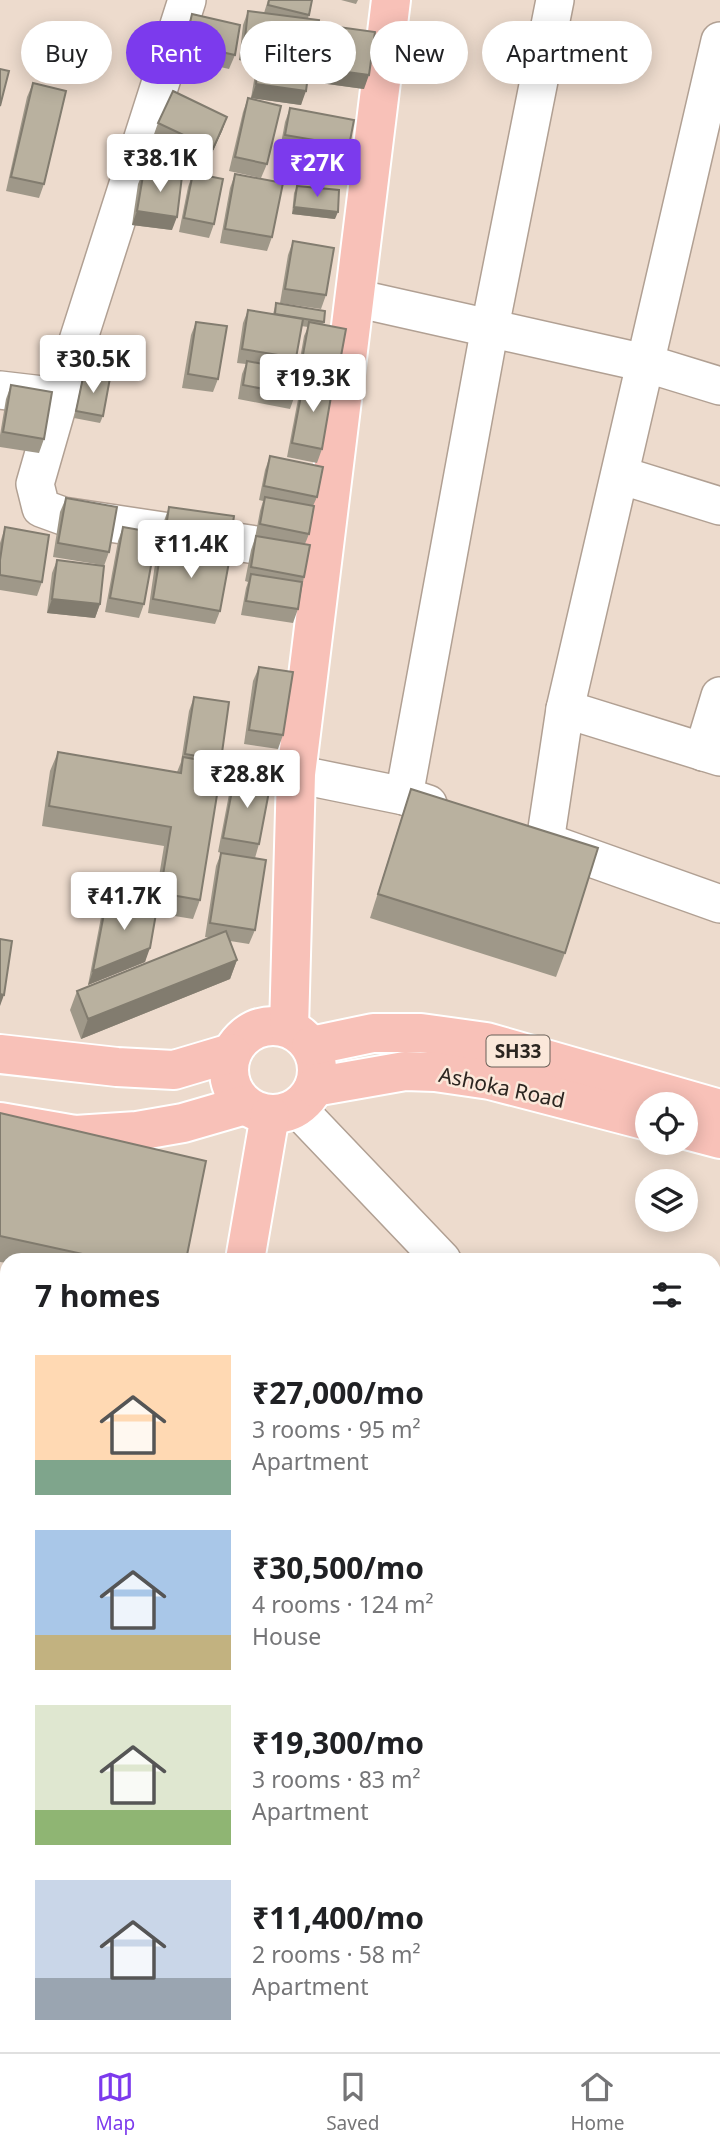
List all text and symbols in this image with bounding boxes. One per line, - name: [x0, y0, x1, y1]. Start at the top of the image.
- chip: Buy: [21, 21, 112, 84]
- chip: Rent: [126, 21, 226, 84]
- chip: Filters: [240, 21, 356, 84]
- chip: New: [370, 21, 468, 84]
- chip: Apartment: [482, 21, 652, 84]
- pin: ₹38.1K: [103, 134, 217, 194]
- pin: ₹27K: [276, 140, 358, 199]
- text: ₹38.1K: [123, 141, 197, 173]
- text: ₹27K: [290, 146, 344, 178]
- pin: ₹30.5K: [36, 336, 150, 395]
- text: ₹30.5K: [56, 342, 130, 374]
- pin: ₹19.3K: [256, 354, 370, 414]
- text: ₹19.3K: [276, 361, 350, 393]
- pin: ₹11.4K: [134, 520, 248, 580]
- text: ₹11.4K: [154, 527, 228, 559]
- pin: ₹28.8K: [190, 750, 304, 810]
- text: ₹28.8K: [210, 757, 284, 789]
- pin: ₹41.7K: [67, 872, 181, 932]
- text: ₹41.7K: [87, 879, 161, 911]
- road number: SH33: [486, 1036, 550, 1066]
- street label: Ashoka Road: [436, 1060, 568, 1114]
- map controls: [635, 1092, 698, 1232]
- button: locate: [635, 1092, 698, 1155]
- button: layers: [635, 1169, 698, 1232]
- text: 7 homes: [35, 1275, 160, 1316]
- icon: filters: [648, 1276, 686, 1314]
- text: ₹27,000/mo: [252, 1372, 424, 1413]
- icon: home: [91, 1383, 175, 1467]
- text: 3 rooms · 95 m²: [252, 1413, 421, 1445]
- text: Apartment: [252, 1445, 369, 1477]
- text: ₹30,500/mo: [252, 1547, 424, 1588]
- icon: home: [91, 1558, 175, 1642]
- text: 4 rooms · 124 m²: [252, 1588, 434, 1620]
- text: House: [252, 1620, 321, 1652]
- text: ₹19,300/mo: [252, 1722, 424, 1763]
- icon: home: [91, 1733, 175, 1817]
- text: 3 rooms · 83 m²: [252, 1763, 421, 1795]
- text: Apartment: [252, 1795, 369, 1827]
- text: ₹11,400/mo: [252, 1897, 424, 1938]
- icon: home: [91, 1908, 175, 1992]
- text: 2 rooms · 58 m²: [252, 1938, 421, 1970]
- text: Apartment: [252, 1970, 369, 2002]
- tab: Map: [96, 2068, 135, 2136]
- tab: Saved: [326, 2068, 379, 2136]
- tab: Home: [570, 2068, 624, 2136]

